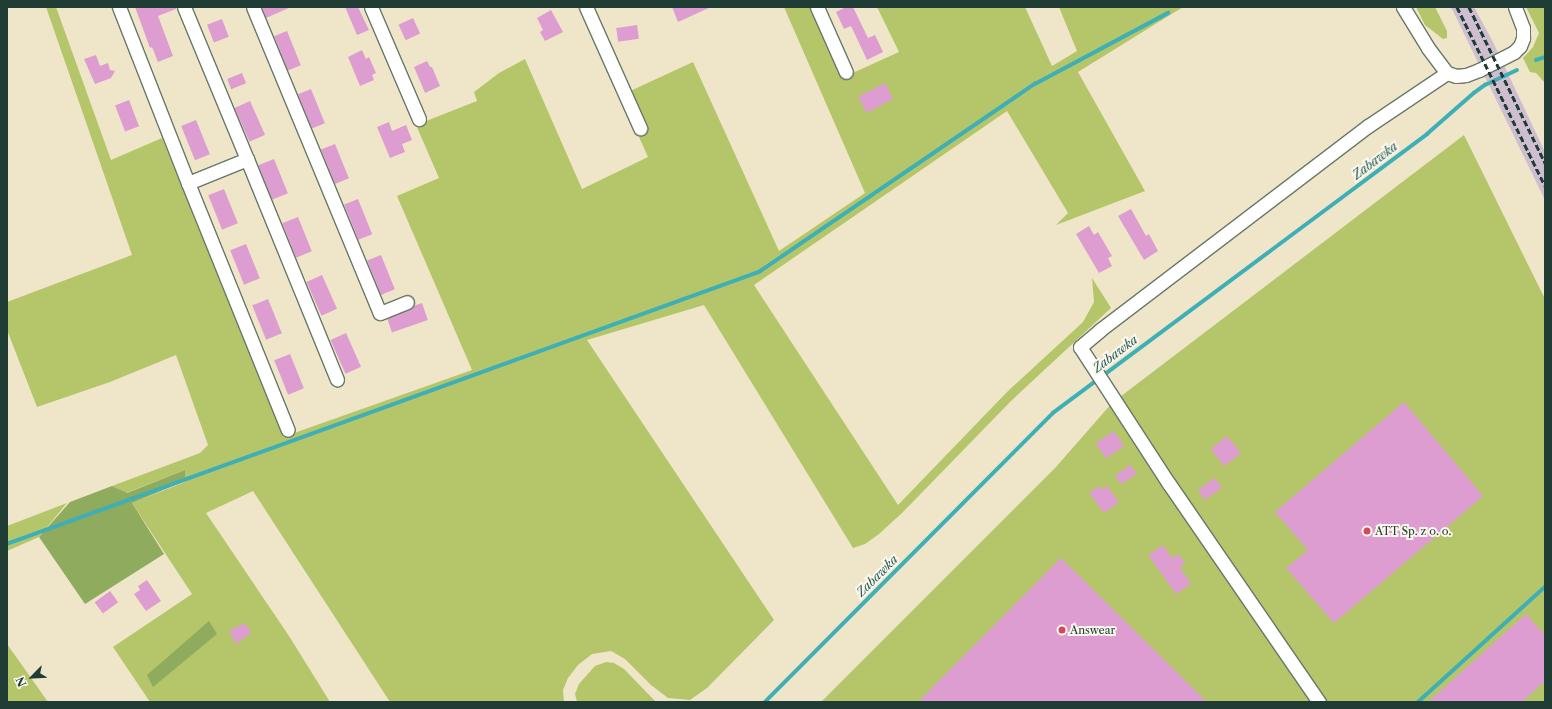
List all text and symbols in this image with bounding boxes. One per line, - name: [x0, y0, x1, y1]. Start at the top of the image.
- water label: Zabawka: [1350, 139, 1400, 183]
- water label: Zabawka: [1090, 332, 1140, 376]
- place label: ATT Sp. z o. o.: [1375, 524, 1452, 538]
- marker: ATT Sp. z o. o.: [1362, 526, 1372, 536]
- water label: Zabawka: [853, 552, 901, 600]
- place label: Answear: [1070, 623, 1115, 637]
- marker: Answear: [1057, 625, 1067, 635]
- north arrow: [12, 657, 52, 697]
- text: N: [13, 675, 29, 689]

